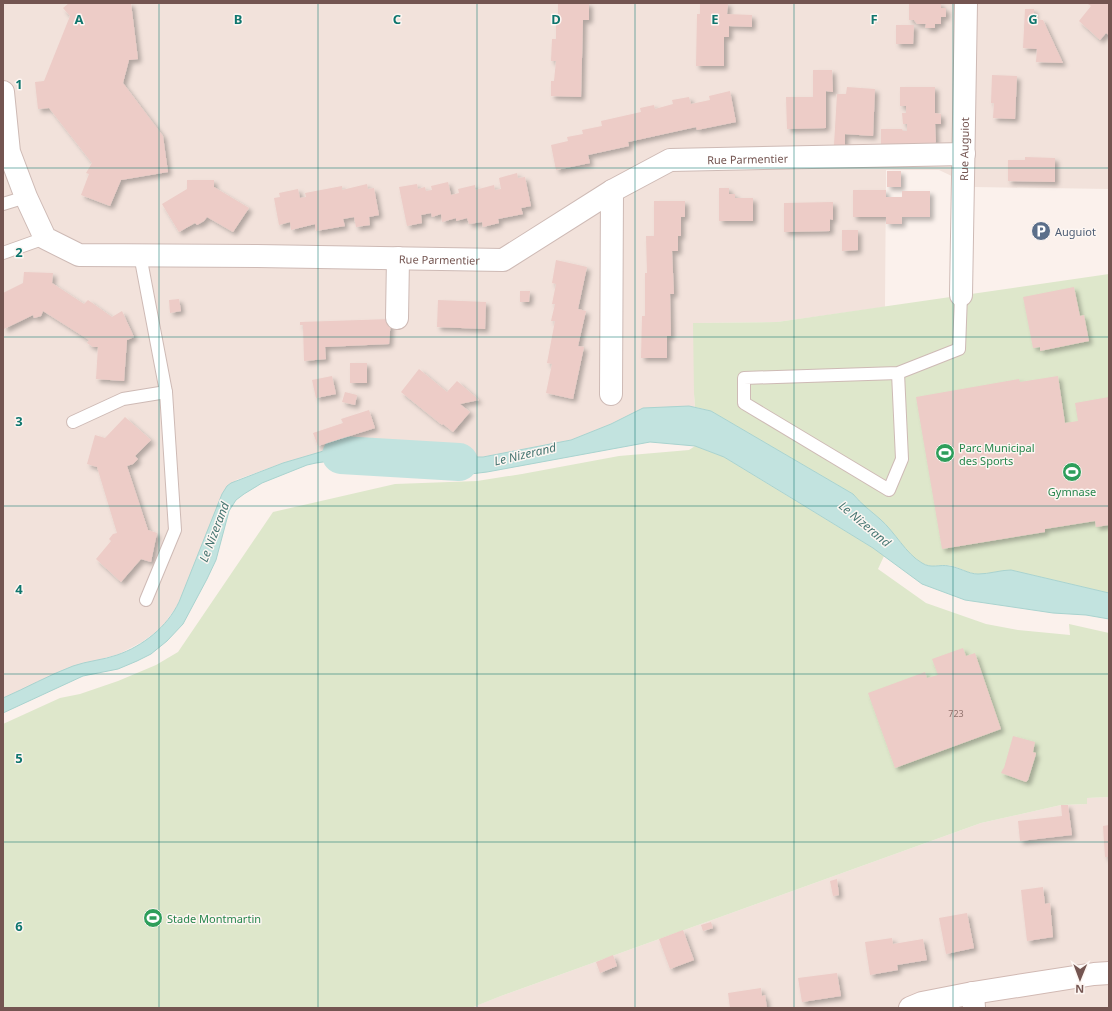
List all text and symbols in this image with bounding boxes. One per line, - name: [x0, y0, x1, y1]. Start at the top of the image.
- text: A: [75, 10, 84, 28]
- text: B: [234, 10, 242, 28]
- text: C: [393, 10, 401, 28]
- text: D: [551, 10, 561, 28]
- text: E: [711, 10, 719, 28]
- text: F: [870, 10, 878, 28]
- text: G: [1028, 10, 1038, 28]
- text: 1: [15, 75, 23, 93]
- street label: Rue Auguiot: [955, 117, 972, 181]
- street label: Rue Parmentier: [707, 150, 789, 167]
- parking icon: Auguiot: [1030, 220, 1052, 242]
- place label: Auguiot: [1055, 224, 1096, 239]
- text: 2: [15, 243, 23, 261]
- street label: Rue Parmentier: [399, 251, 480, 267]
- text: 3: [15, 412, 23, 430]
- water label: Le Nizerand: [492, 438, 559, 469]
- place label: Parc Municipal des Sports: [959, 440, 1035, 468]
- sports icon: Parc Municipal des Sports: [934, 442, 956, 464]
- sports icon: Gymnase: [1061, 461, 1083, 483]
- place label: Gymnase: [1048, 484, 1096, 499]
- water label: Le Nizerand: [835, 497, 895, 551]
- water label: Le Nizerand: [195, 499, 234, 564]
- text: 4: [15, 580, 23, 598]
- house number: 723: [948, 707, 964, 720]
- text: 5: [15, 749, 23, 767]
- sports icon: Stade Montmartin: [142, 907, 164, 929]
- place label: Stade Montmartin: [167, 911, 261, 926]
- text: 6: [15, 917, 23, 935]
- north arrow: [1060, 959, 1100, 999]
- text: N: [1075, 982, 1084, 997]

